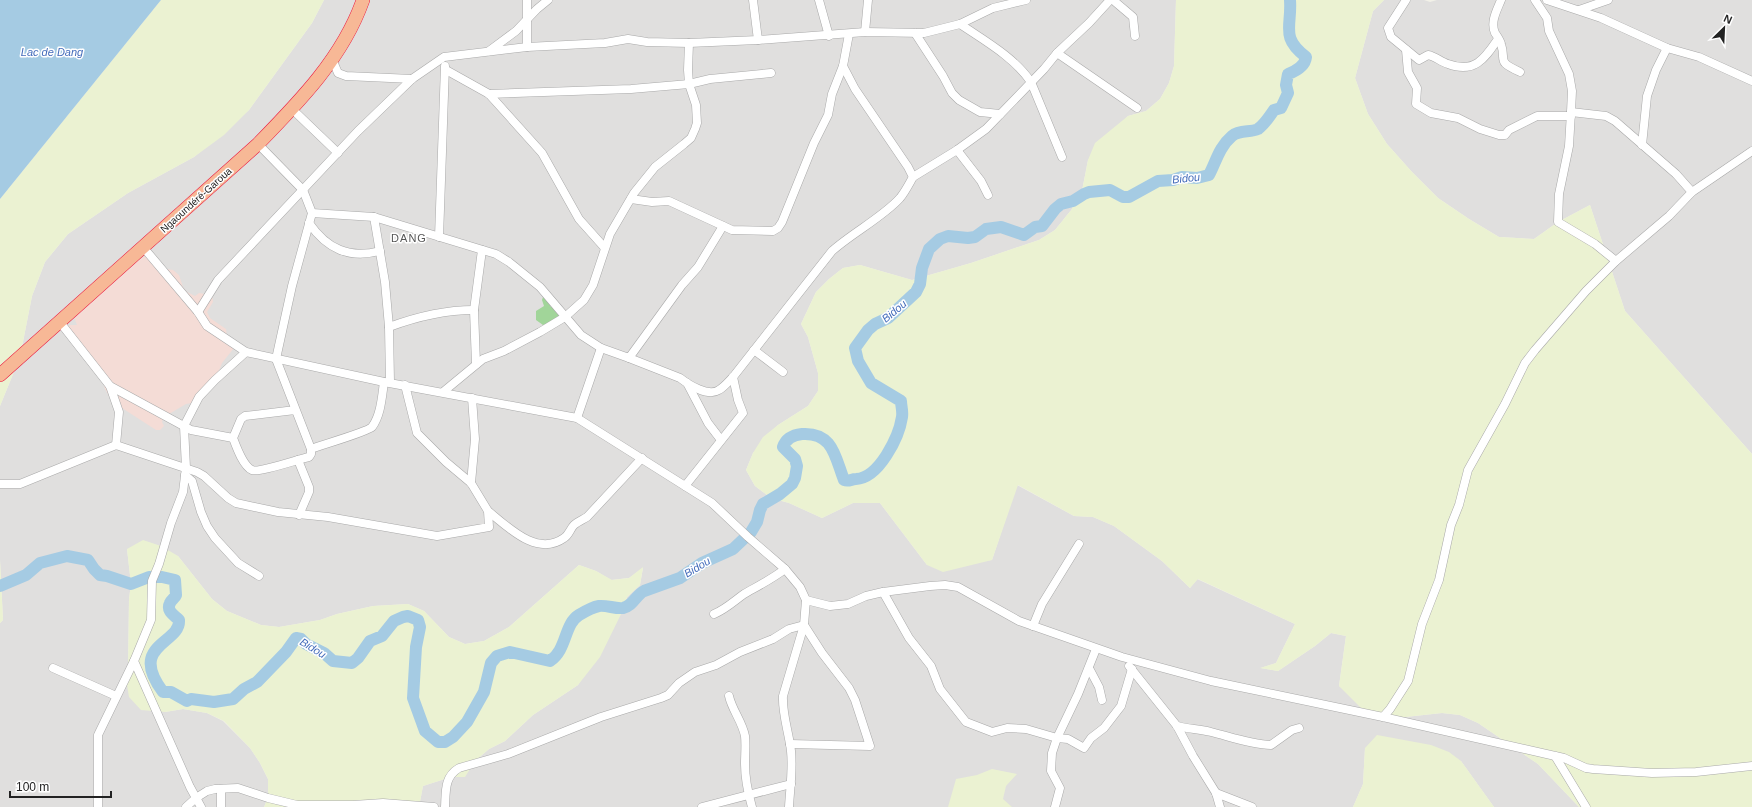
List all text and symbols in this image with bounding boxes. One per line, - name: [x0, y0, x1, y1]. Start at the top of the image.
- north arrow: [1704, 8, 1744, 48]
- text: N: [1722, 12, 1734, 26]
- water label: Lac de Dang: [21, 46, 84, 58]
- street label: Ngaoundéré-Garoua: [158, 165, 234, 235]
- water label: Bidou: [1171, 171, 1201, 185]
- district label: DANG: [391, 232, 427, 244]
- water label: Bidou: [879, 297, 909, 325]
- water label: Bidou: [682, 555, 712, 579]
- water label: Bidou: [298, 635, 328, 661]
- scale bar: [10, 773, 111, 799]
- text: 100 m: [16, 780, 49, 794]

